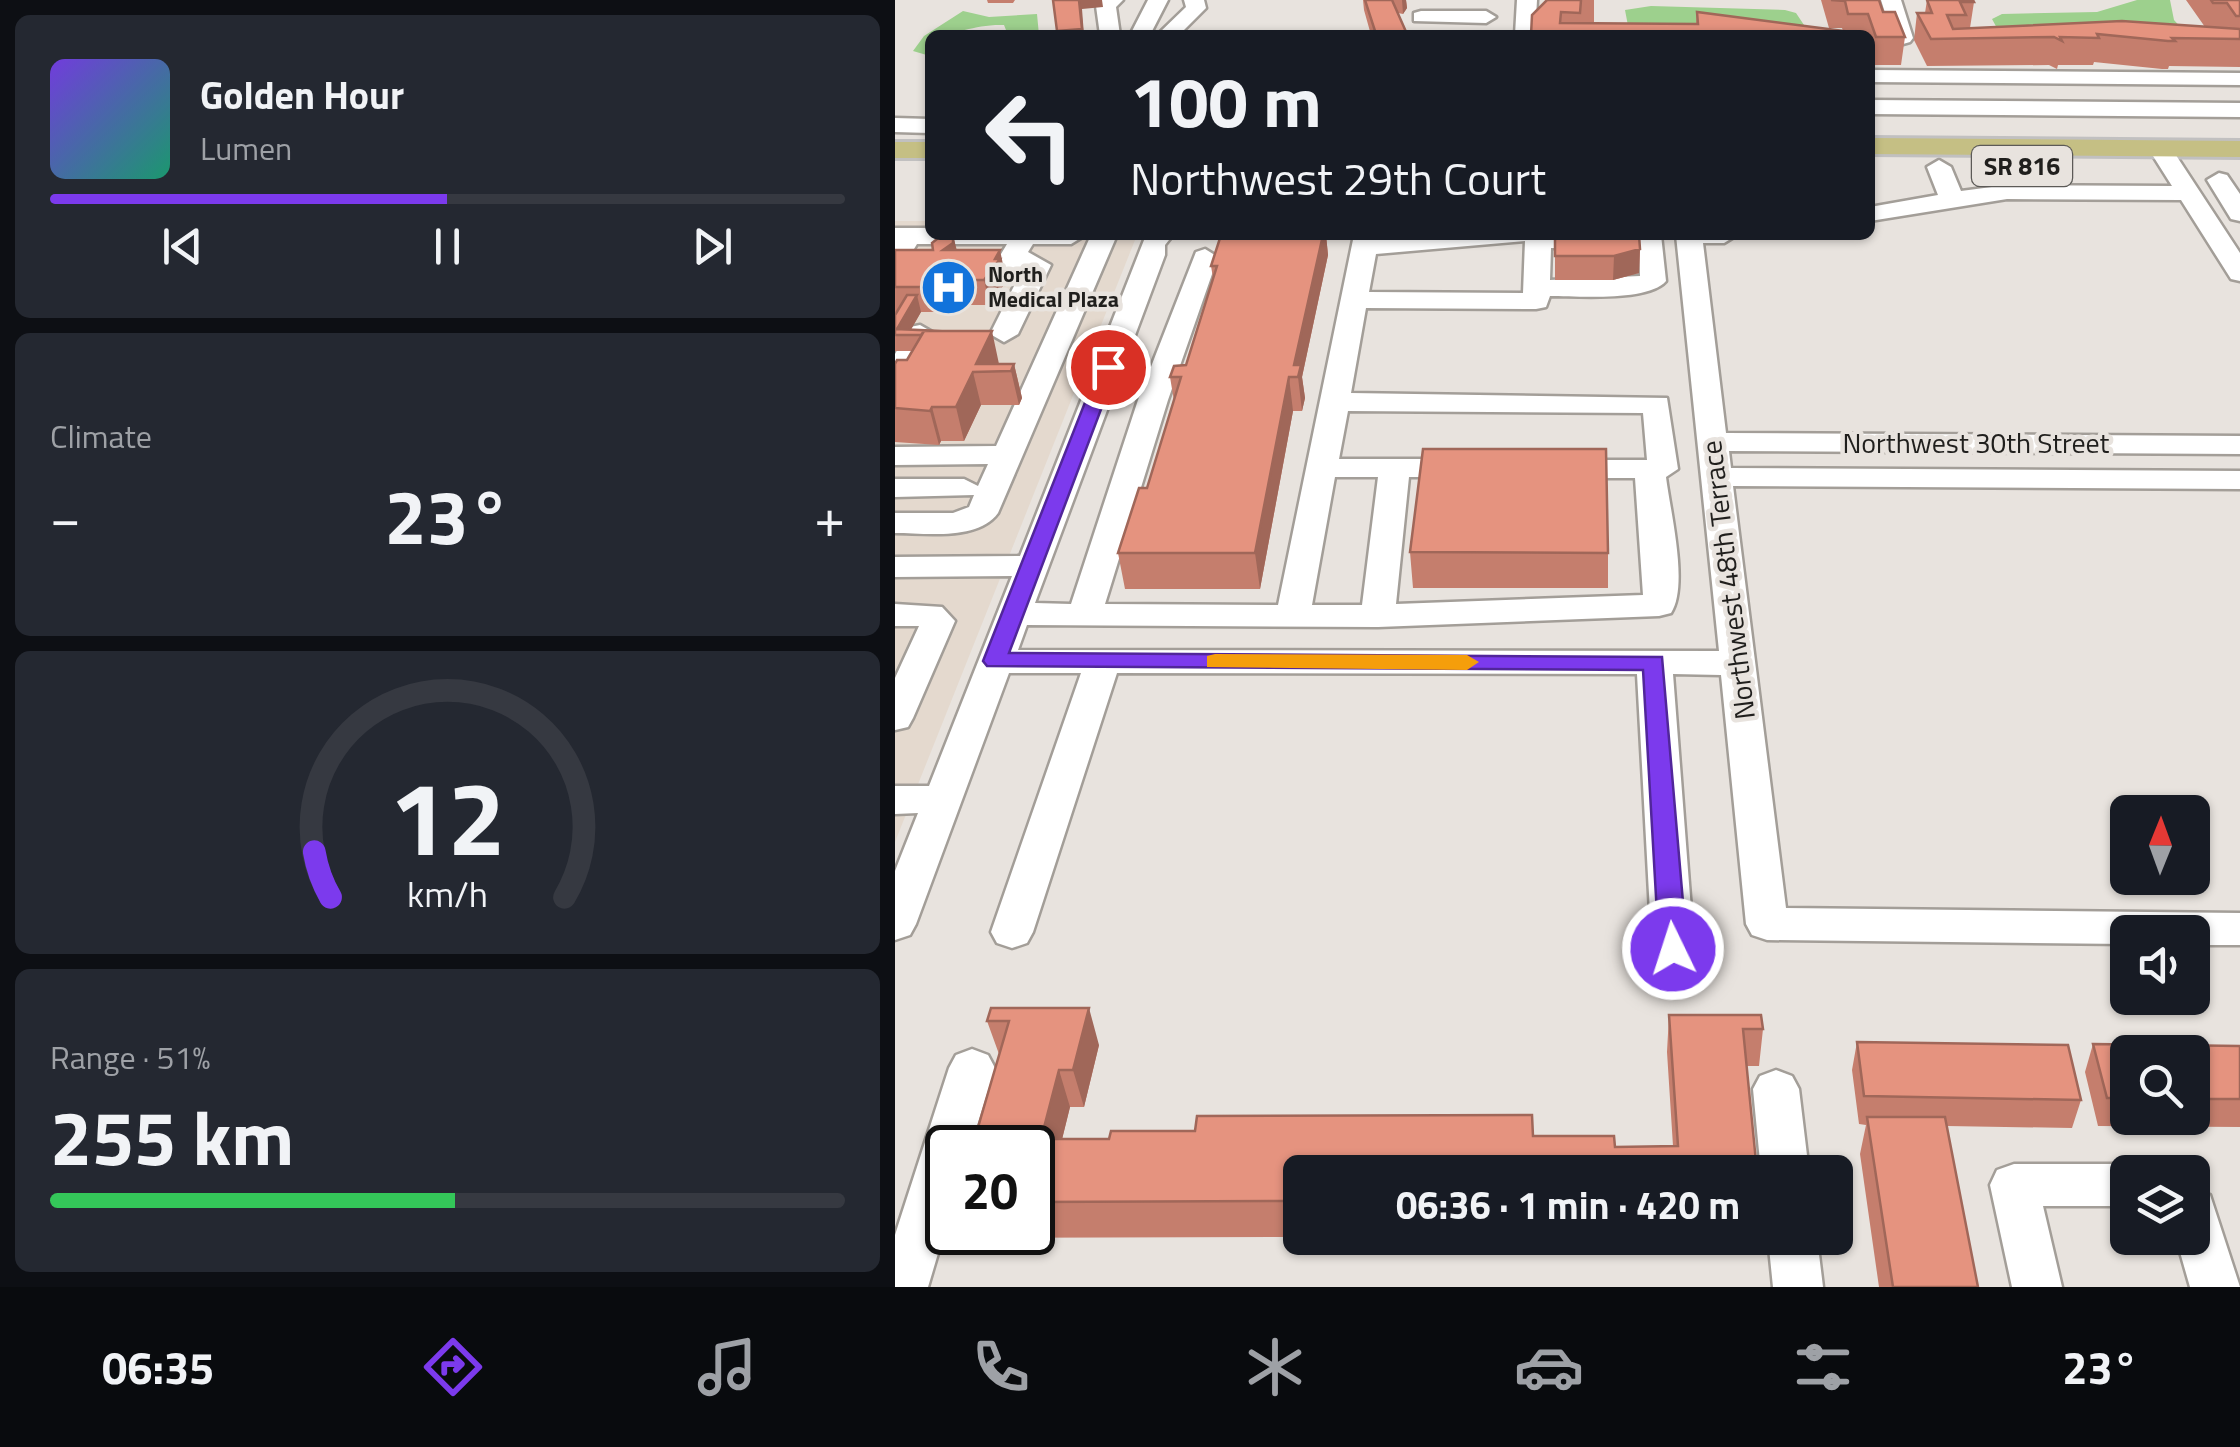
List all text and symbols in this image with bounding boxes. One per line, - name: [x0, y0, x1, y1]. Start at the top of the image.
- text: 100 m: [1130, 48, 1322, 154]
- text: Golden Hour: [200, 66, 404, 124]
- icon: left: [965, 70, 1095, 200]
- text: Lumen: [200, 124, 292, 172]
- text: Northwest 29th Court: [1130, 144, 1546, 212]
- road number: SR 816: [1972, 146, 2072, 186]
- icon: previous: [155, 219, 210, 274]
- icon: pause: [420, 219, 475, 274]
- icon: next: [685, 219, 740, 274]
- hospital icon: North Medical Plaza: [919, 257, 979, 317]
- place label: North Medical Plaza: [988, 257, 1119, 316]
- pin: [1066, 325, 1151, 410]
- icon: arrive: [1081, 340, 1136, 395]
- text: Climate: [50, 412, 152, 460]
- street label: Northwest 30th Street: [1843, 421, 2110, 464]
- street label: Northwest 48th Terrace: [1689, 438, 1766, 722]
- text: 23°: [384, 459, 511, 573]
- text: −: [50, 475, 81, 558]
- text: +: [814, 475, 845, 558]
- text: 12: [389, 737, 506, 895]
- north arrow: [2110, 795, 2210, 895]
- map controls: [2110, 795, 2210, 1255]
- text: km/h: [407, 866, 488, 921]
- position arrow: [1621, 897, 1725, 1001]
- button: sound: [2110, 915, 2210, 1015]
- text: Range · 51%: [50, 1033, 210, 1081]
- button: search: [2110, 1035, 2210, 1135]
- text: 255 km: [50, 1080, 294, 1194]
- speed limit sign: 20: [925, 1125, 1055, 1255]
- button: layers: [2110, 1155, 2210, 1255]
- text: 06:36 · 1 min · 420 m: [1396, 1176, 1740, 1234]
- icon: directions: [418, 1332, 488, 1402]
- icon: music: [692, 1332, 762, 1402]
- icon: phone: [966, 1332, 1036, 1402]
- icon: climate: [1240, 1332, 1310, 1402]
- icon: car: [1514, 1332, 1584, 1402]
- icon: filters: [1788, 1332, 1858, 1402]
- text: 06:35: [102, 1333, 214, 1401]
- text: 23°: [2062, 1333, 2138, 1401]

